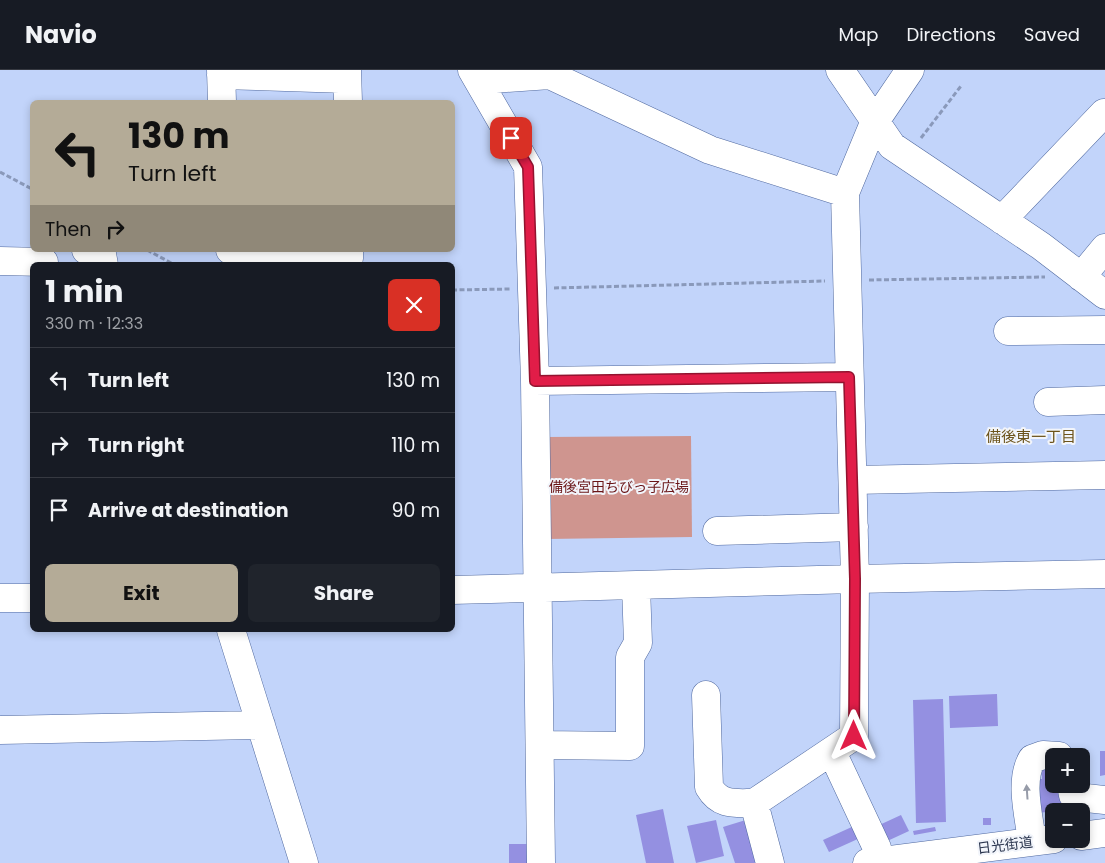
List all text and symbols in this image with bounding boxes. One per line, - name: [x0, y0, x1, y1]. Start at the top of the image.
- text: Navio: [25, 18, 97, 51]
- text: Map: [839, 22, 878, 47]
- text: Directions: [906, 22, 996, 47]
- text: Saved: [1024, 22, 1080, 47]
- text: 130 m: [128, 111, 230, 160]
- pin: [490, 117, 532, 159]
- icon: left: [45, 120, 110, 185]
- icon: arrive: [497, 124, 525, 152]
- text: Turn left: [128, 158, 216, 189]
- icon: right: [101, 215, 129, 243]
- text: Then: [45, 216, 91, 243]
- text: 1 min: [45, 270, 123, 313]
- button: close: [388, 279, 440, 331]
- text: 330 m · 12:33: [45, 312, 143, 335]
- icon: left: [45, 366, 73, 394]
- text: Turn left: [88, 367, 169, 394]
- text: 130 m: [386, 367, 440, 394]
- district label: 備後東一丁目: [986, 426, 1076, 447]
- icon: right: [45, 431, 73, 459]
- text: Turn right: [88, 432, 184, 459]
- text: 110 m: [391, 432, 440, 459]
- park label: 備後宮田ちびっ子広場: [549, 477, 689, 497]
- icon: arrive: [45, 496, 73, 524]
- text: Arrive at destination: [88, 497, 289, 524]
- text: 90 m: [391, 497, 440, 524]
- button: Exit: [45, 564, 238, 622]
- button: Share: [248, 564, 440, 622]
- position arrow: [827, 709, 879, 761]
- map controls: [1045, 748, 1090, 848]
- button: +: [1045, 748, 1090, 793]
- one-way arrow: [1023, 784, 1031, 800]
- button: −: [1045, 803, 1090, 848]
- street label: 日光街道: [976, 832, 1034, 858]

